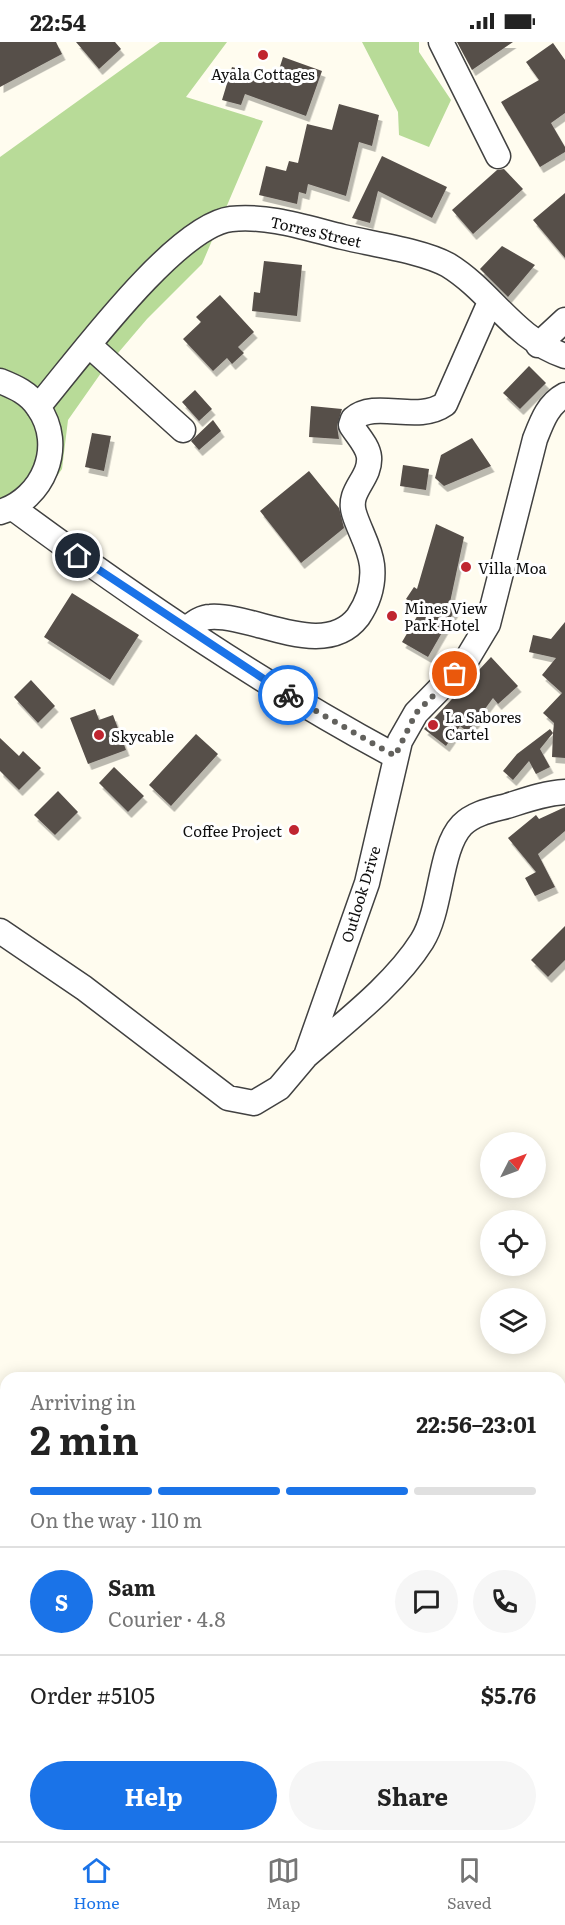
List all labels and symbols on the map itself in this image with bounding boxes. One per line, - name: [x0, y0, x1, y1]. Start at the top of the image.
- marker: Ayala Cottages: [256, 48, 270, 62]
- place label: Ayala Cottages: [211, 62, 315, 85]
- street label: Torres Street: [268, 209, 364, 253]
- pin: [52, 530, 103, 581]
- place label: Villa Moa: [478, 556, 548, 579]
- marker: Villa Moa: [459, 560, 473, 574]
- place label: Mines View Park Hotel: [404, 596, 488, 636]
- marker: Mines View Park Hotel: [385, 609, 399, 623]
- pin: [429, 648, 480, 699]
- courier: [258, 665, 318, 725]
- place label: La Sabores Cartel: [445, 705, 521, 745]
- marker: La Sabores Cartel: [426, 718, 440, 732]
- place label: Skycable: [111, 724, 174, 747]
- marker: Skycable: [92, 728, 106, 742]
- place label: Coffee Project: [183, 819, 282, 842]
- marker: Coffee Project: [287, 823, 301, 837]
- street label: Outlook Drive: [334, 842, 386, 945]
- north arrow: [480, 1132, 546, 1198]

